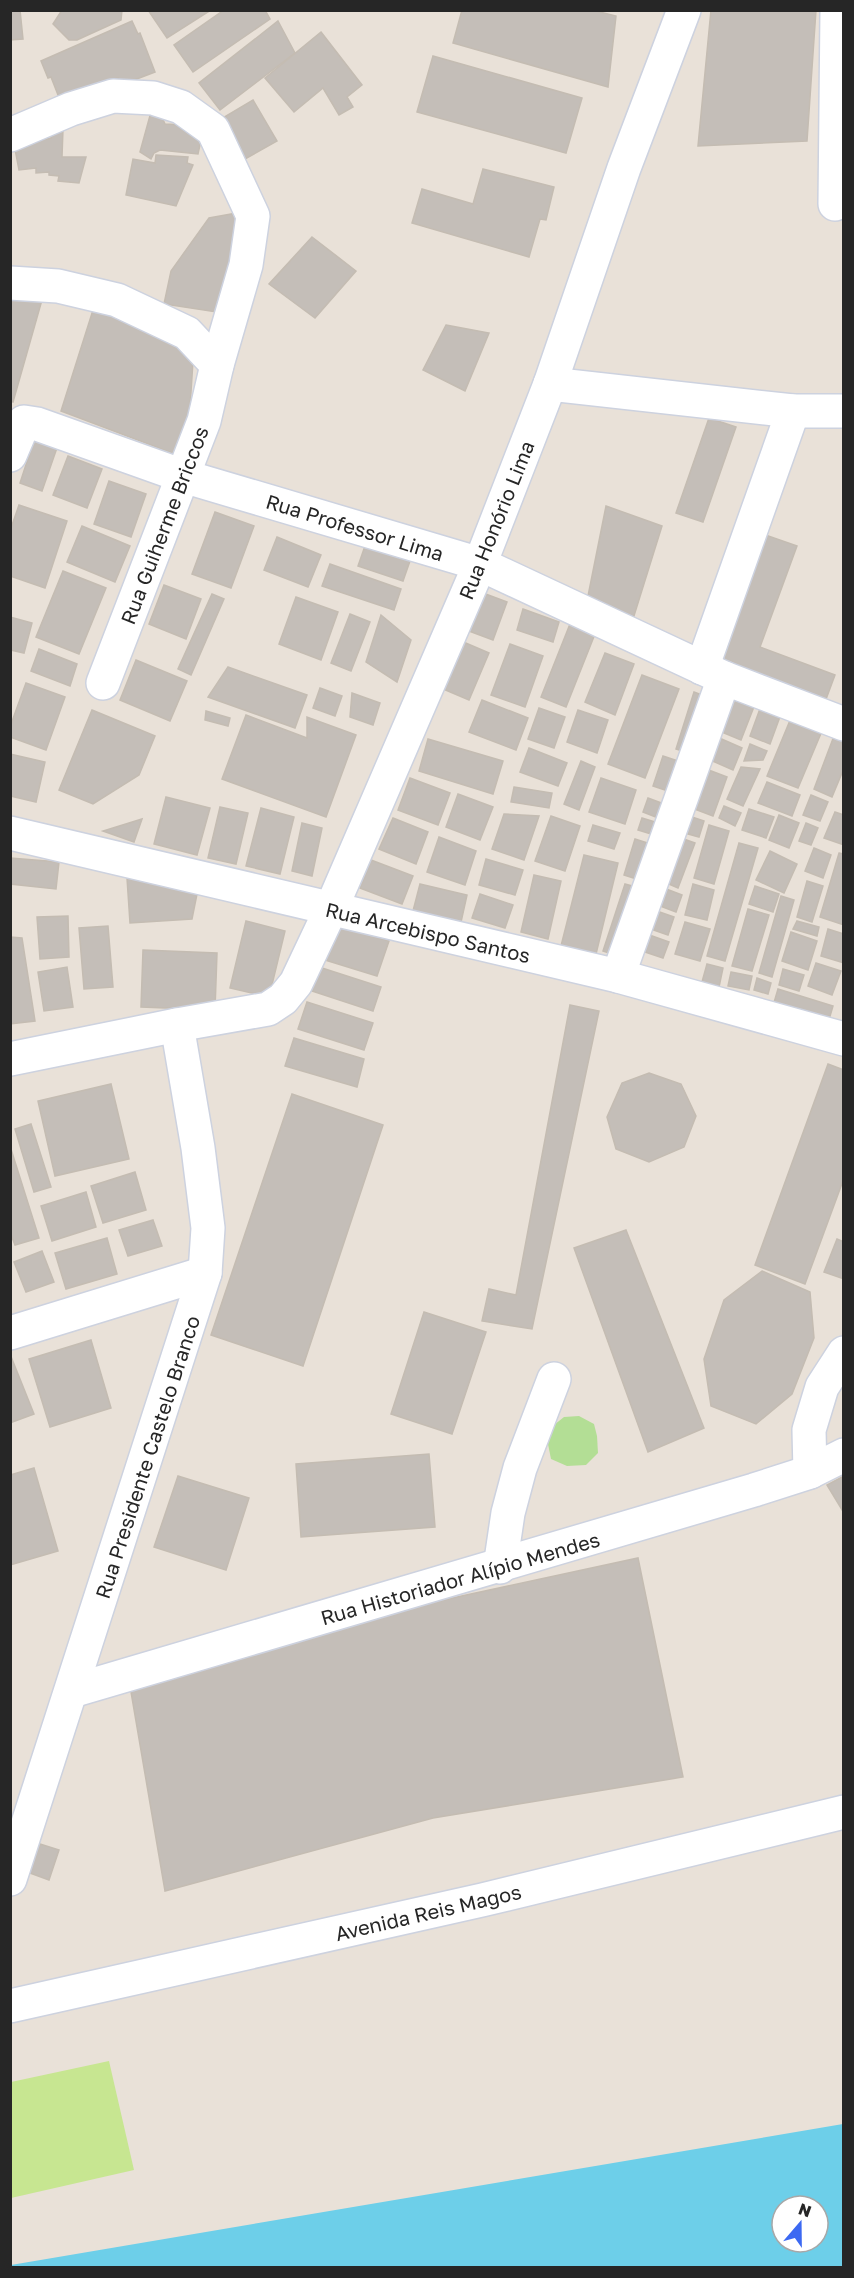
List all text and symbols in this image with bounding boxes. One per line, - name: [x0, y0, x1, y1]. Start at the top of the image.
- street label: Rua Guiherme Briccos: [115, 423, 213, 627]
- street label: Rua Honório Lima: [453, 437, 539, 603]
- street label: Rua Professor Lima: [263, 489, 447, 565]
- street label: Rua Arcebispo Santos: [323, 897, 533, 967]
- street label: Rua Presidente Castelo Branco: [90, 1312, 204, 1602]
- street label: Rua Historiador Alípio Mendes: [318, 1527, 602, 1629]
- street label: Avenida Reis Magos: [333, 1879, 523, 1945]
- north arrow: [770, 2194, 830, 2254]
- text: N: [796, 2198, 814, 2221]

